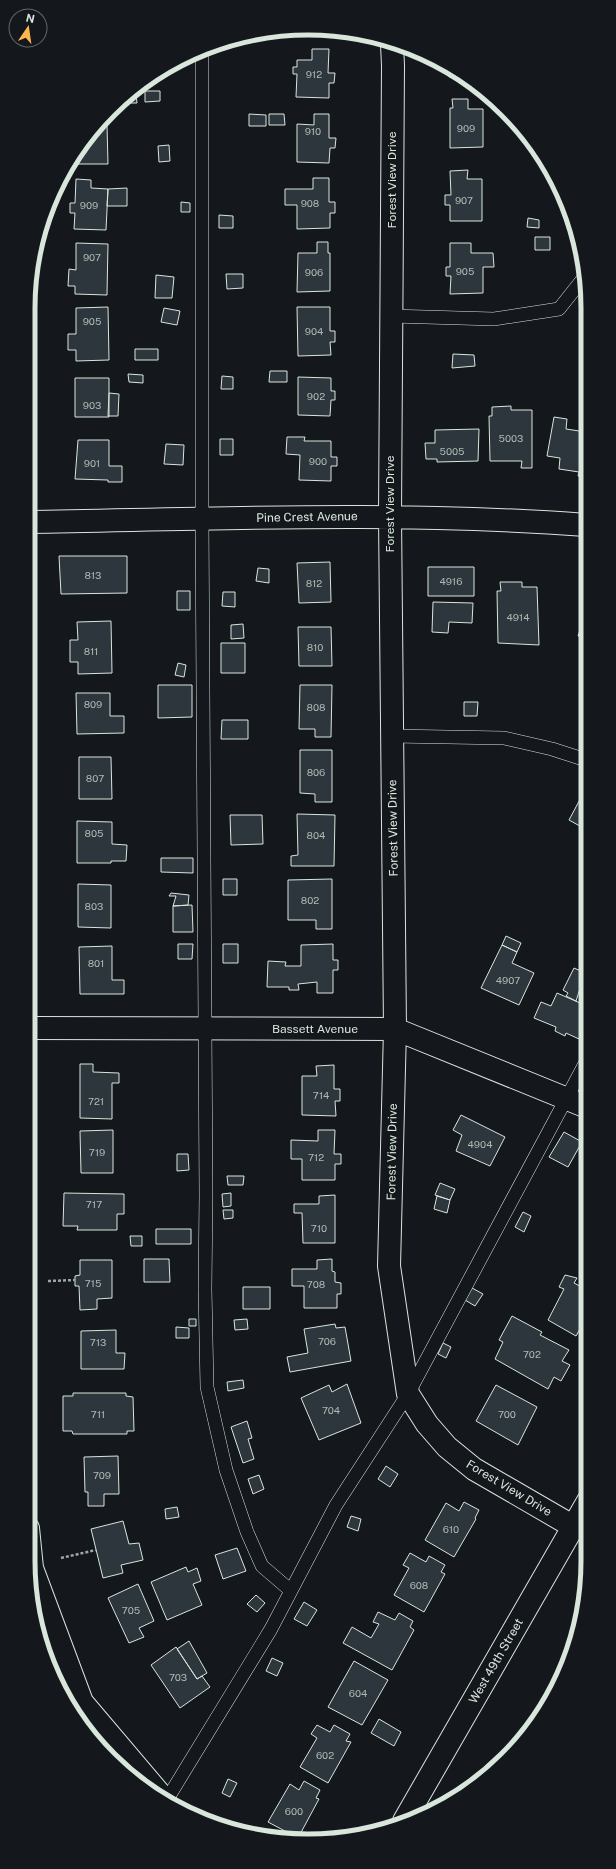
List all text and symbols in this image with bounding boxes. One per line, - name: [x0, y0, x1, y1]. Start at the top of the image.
- north arrow: [8, 8, 48, 48]
- text: N: [25, 11, 36, 25]
- house number: 912: [306, 68, 322, 80]
- house number: 909: [457, 122, 475, 134]
- house number: 910: [305, 125, 321, 137]
- street label: Forest View Drive: [385, 131, 399, 229]
- house number: 907: [455, 194, 473, 206]
- house number: 908: [301, 197, 319, 209]
- house number: 909: [80, 199, 98, 211]
- house number: 907: [83, 251, 101, 263]
- house number: 905: [456, 265, 474, 277]
- house number: 906: [305, 266, 323, 278]
- house number: 905: [83, 315, 101, 327]
- house number: 904: [305, 325, 323, 337]
- house number: 902: [307, 390, 325, 402]
- house number: 903: [83, 399, 101, 411]
- house number: 5003: [499, 432, 523, 444]
- house number: 5005: [440, 445, 465, 457]
- house number: 900: [309, 455, 327, 467]
- street label: Forest View Drive: [383, 455, 397, 553]
- house number: 901: [84, 457, 100, 469]
- street label: Pine Crest Avenue: [256, 509, 358, 525]
- house number: 813: [85, 569, 101, 581]
- house number: 4916: [440, 575, 462, 587]
- house number: 812: [306, 577, 322, 589]
- house number: 4914: [507, 611, 529, 623]
- house number: 810: [307, 641, 323, 653]
- house number: 811: [84, 645, 98, 657]
- house number: 809: [84, 698, 102, 710]
- house number: 808: [307, 701, 325, 713]
- house number: 806: [307, 766, 325, 778]
- house number: 807: [86, 772, 104, 784]
- street label: Forest View Drive: [385, 779, 401, 877]
- house number: 805: [85, 827, 103, 839]
- house number: 804: [307, 829, 325, 841]
- house number: 802: [301, 894, 319, 906]
- house number: 803: [85, 900, 103, 912]
- house number: 801: [88, 957, 104, 969]
- house number: 4907: [496, 974, 520, 986]
- street label: Bassett Avenue: [272, 1022, 358, 1036]
- house number: 714: [313, 1089, 329, 1101]
- house number: 721: [88, 1095, 104, 1107]
- street label: Forest View Drive: [384, 1103, 400, 1201]
- house number: 4904: [468, 1138, 492, 1150]
- house number: 719: [89, 1146, 105, 1158]
- house number: 712: [308, 1151, 324, 1163]
- house number: 717: [86, 1198, 102, 1210]
- house number: 710: [311, 1222, 327, 1234]
- house number: 715: [85, 1277, 101, 1289]
- house number: 708: [307, 1278, 325, 1290]
- house number: 706: [318, 1335, 336, 1347]
- house number: 713: [90, 1336, 106, 1348]
- house number: 702: [523, 1348, 541, 1360]
- house number: 704: [322, 1404, 340, 1416]
- house number: 711: [91, 1408, 105, 1420]
- house number: 700: [498, 1408, 516, 1420]
- street label: Forest View Drive: [464, 1457, 554, 1519]
- house number: 709: [93, 1469, 111, 1481]
- house number: 610: [443, 1523, 459, 1535]
- house number: 608: [410, 1579, 428, 1591]
- house number: 705: [122, 1604, 140, 1616]
- street label: West 49th Street: [466, 1616, 526, 1706]
- house number: 703: [169, 1671, 187, 1683]
- house number: 604: [349, 1687, 367, 1699]
- house number: 602: [316, 1749, 334, 1761]
- house number: 600: [285, 1805, 303, 1817]

